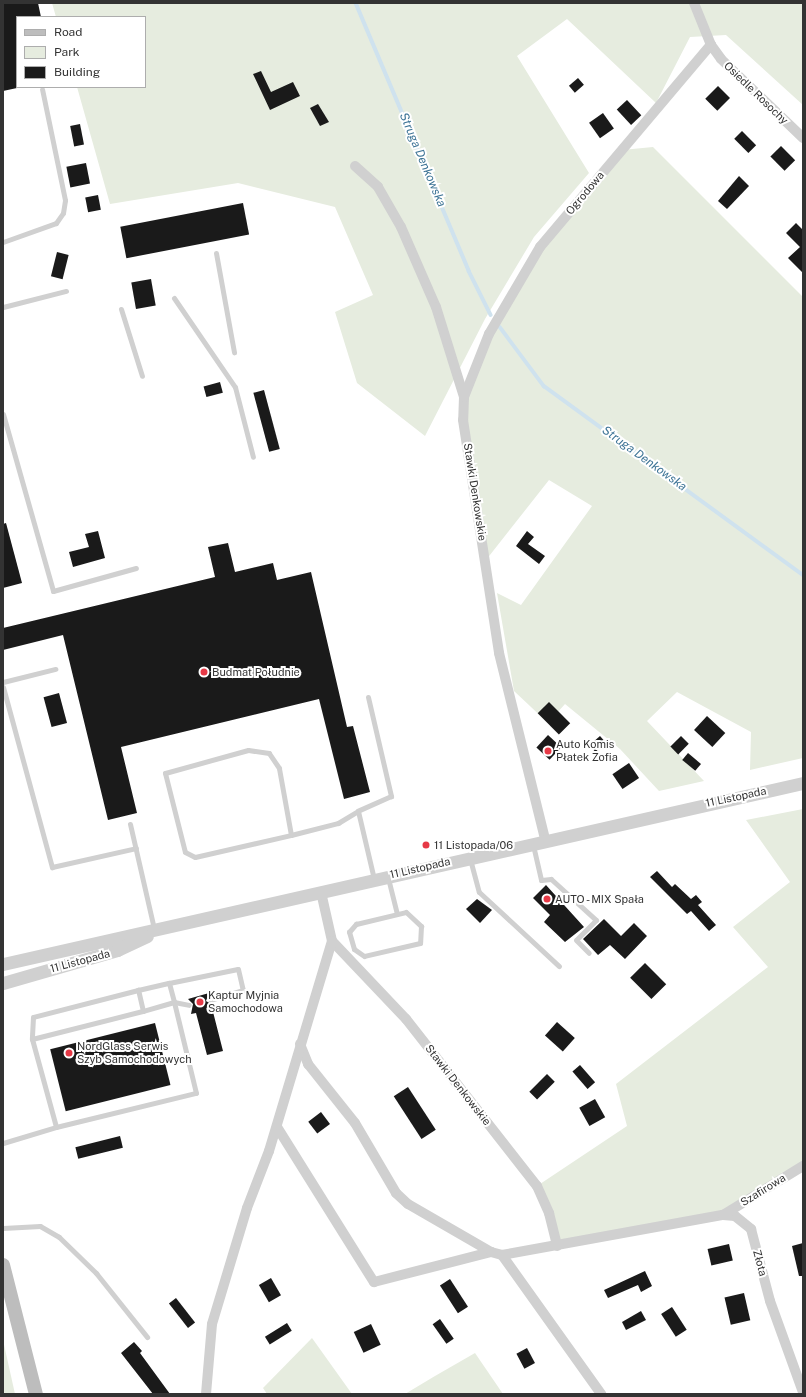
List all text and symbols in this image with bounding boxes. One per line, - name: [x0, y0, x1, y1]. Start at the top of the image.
- legend: [16, 16, 146, 88]
- text: Road: [54, 25, 82, 39]
- text: Park: [54, 45, 80, 59]
- street label: Osiedle Rosochy: [721, 59, 791, 127]
- text: Building: [54, 65, 100, 79]
- water label: Struga Denkowska: [396, 111, 448, 209]
- street label: Ogrodowa: [563, 169, 607, 217]
- water label: Struga Denkowska: [599, 424, 689, 494]
- street label: Stawki Denkowskie: [461, 442, 489, 542]
- place label: Budmat Południe: [212, 665, 300, 679]
- marker: Budmat Południe: [199, 667, 209, 677]
- place label: Auto Komis Płatek Zofia: [556, 738, 618, 764]
- marker: Auto Komis Płatek Zofia: [543, 746, 553, 756]
- street label: 11 Listopada: [704, 784, 768, 810]
- place label: 11 Listopada/06: [434, 838, 513, 852]
- marker: 11 Listopada/06: [421, 840, 431, 850]
- street label: 11 Listopada: [388, 855, 452, 881]
- place label: AUTO - MIX Spała: [555, 892, 647, 906]
- marker: AUTO - MIX Spała: [542, 894, 552, 904]
- street label: 11 Listopada: [48, 947, 112, 975]
- place label: Kaptur Myjnia Samochodowa: [208, 989, 283, 1015]
- marker: Kaptur Myjnia Samochodowa: [195, 997, 205, 1007]
- place label: NordGlass Serwis Szyb Samochodowych: [77, 1040, 192, 1066]
- street label: Stawki Denkowskie: [422, 1042, 494, 1128]
- marker: NordGlass Serwis Szyb Samochodowych: [64, 1048, 74, 1058]
- street label: Szafirowa: [738, 1171, 788, 1209]
- street label: Złota: [750, 1248, 770, 1278]

